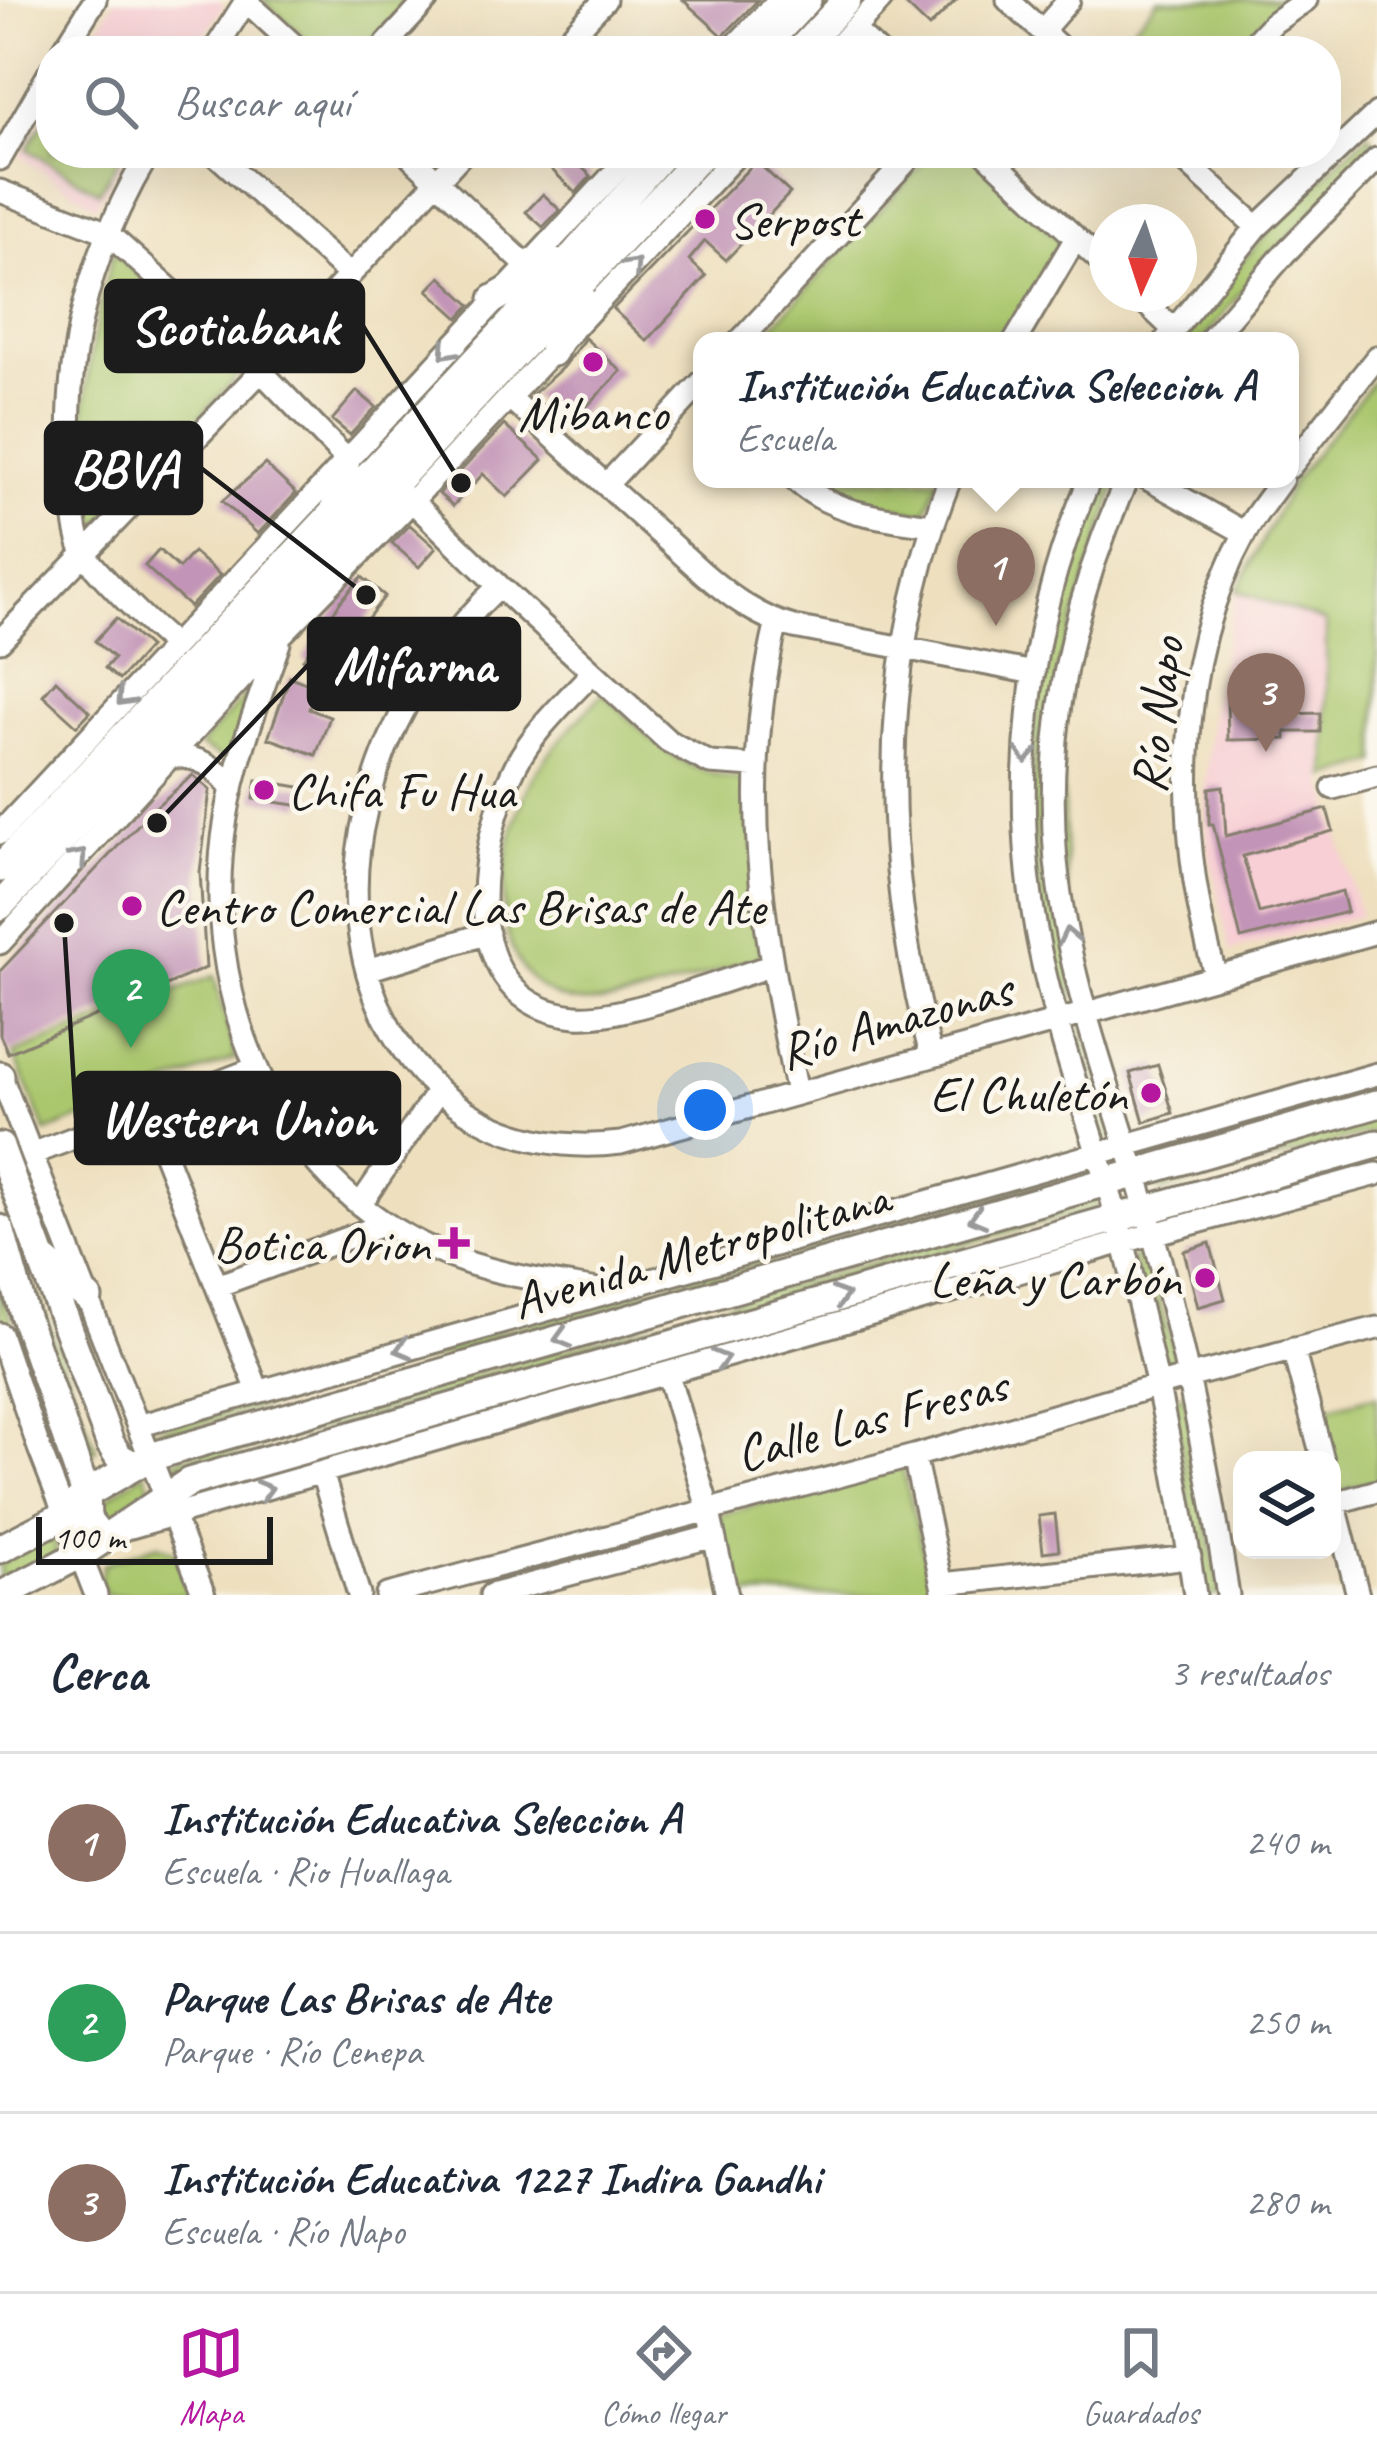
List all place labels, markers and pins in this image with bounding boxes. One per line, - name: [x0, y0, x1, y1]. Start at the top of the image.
- place label: Serpost: [729, 188, 864, 252]
- marker: Serpost: [692, 206, 718, 232]
- callout: Scotiabank: [106, 281, 363, 371]
- marker: Mibanco: [580, 349, 606, 375]
- place label: Mibanco: [518, 381, 671, 445]
- callout: BBVA: [46, 423, 201, 513]
- pin: 1: [957, 527, 1035, 626]
- callout: Mifarma: [309, 619, 519, 709]
- pin: 3: [1227, 653, 1305, 752]
- place label: Chifa Fu Hua: [288, 759, 518, 823]
- marker: Chifa Fu Hua: [251, 777, 277, 803]
- place label: Centro Comercial Las Brisas de Ate: [156, 875, 768, 939]
- marker: Centro Comercial Las Brisas de Ate: [119, 893, 145, 919]
- pin: 2: [92, 949, 170, 1048]
- place label: El Chuletón: [930, 1062, 1129, 1126]
- callout: Western Union: [76, 1073, 399, 1163]
- marker: El Chuletón: [1138, 1080, 1164, 1106]
- place label: Botica Orion: [214, 1212, 432, 1276]
- marker: Botica Orion: [441, 1230, 467, 1256]
- place label: Leña y Carbón: [929, 1247, 1183, 1311]
- marker: Leña y Carbón: [1192, 1265, 1218, 1291]

